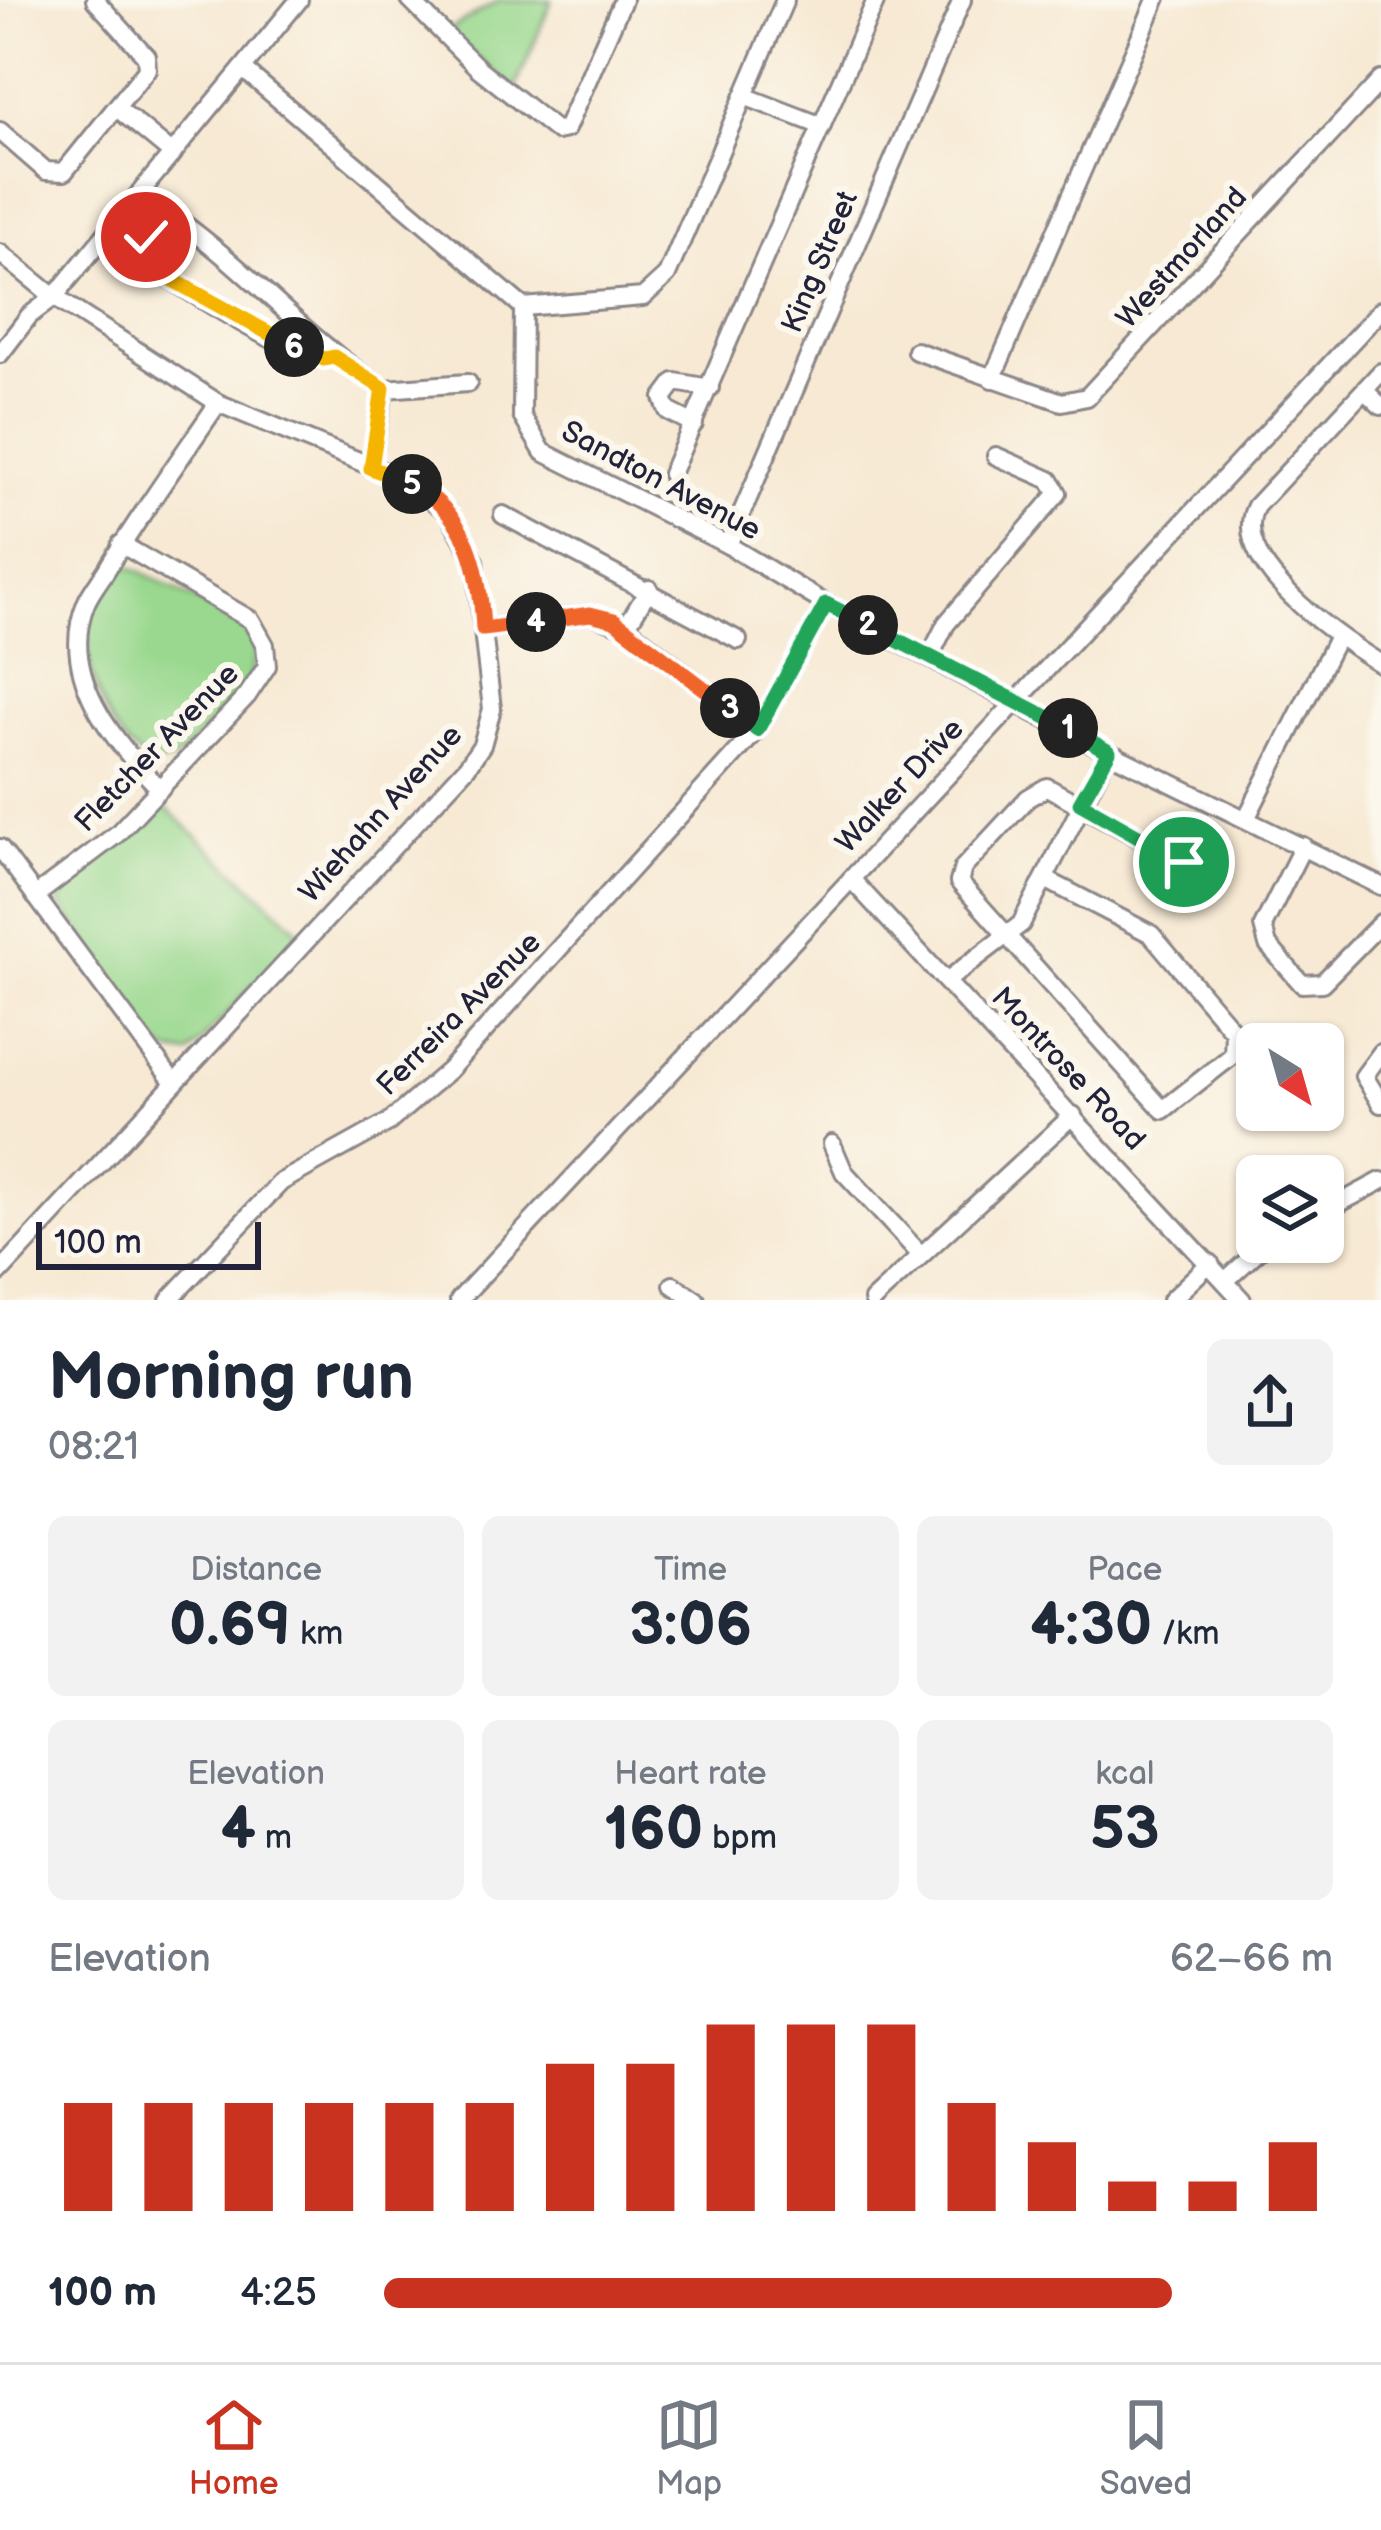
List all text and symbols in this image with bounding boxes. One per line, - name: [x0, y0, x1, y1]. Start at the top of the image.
- street label: Westmorland: [1109, 180, 1255, 336]
- pin: [95, 186, 197, 288]
- street label: King Street: [774, 186, 866, 338]
- icon: check: [113, 204, 179, 270]
- pin: 6: [264, 317, 324, 377]
- text: 6: [284, 327, 304, 367]
- street label: Sandton Avenue: [555, 413, 767, 549]
- pin: 5: [382, 454, 442, 514]
- text: 5: [402, 464, 422, 504]
- pin: 4: [506, 592, 566, 652]
- pin: 2: [838, 595, 898, 655]
- text: 4: [526, 602, 546, 642]
- text: 2: [858, 605, 878, 645]
- street label: Fletcher Avenue: [67, 656, 247, 840]
- pin: 3: [700, 678, 760, 738]
- text: 3: [720, 688, 740, 728]
- pin: 1: [1038, 698, 1098, 758]
- text: 1: [1061, 708, 1075, 748]
- street label: Walker Drive: [829, 711, 971, 861]
- street label: Wiehahn Avenue: [292, 718, 470, 910]
- pin: [1133, 811, 1235, 913]
- icon: arrive: [1151, 829, 1217, 895]
- street label: Ferreira Avenue: [370, 925, 548, 1103]
- street label: Montrose Road: [983, 980, 1153, 1158]
- north arrow: [1236, 1023, 1344, 1131]
- map controls: [1236, 1023, 1344, 1263]
- button: layers: [1236, 1155, 1344, 1263]
- scale bar: [36, 1216, 261, 1269]
- text: 100 m: [54, 1223, 142, 1263]
- text: Morning run: [48, 1339, 414, 1418]
- button: share: [1207, 1339, 1333, 1465]
- text: 08:21: [48, 1424, 139, 1471]
- text: Distance: [190, 1550, 322, 1590]
- text: Time: [654, 1550, 727, 1590]
- text: Pace: [1087, 1550, 1162, 1590]
- text: 0.69: [169, 1590, 291, 1662]
- text: 3:06: [629, 1590, 752, 1662]
- text: 4:30: [1030, 1590, 1152, 1662]
- text: km: [291, 1614, 343, 1654]
- text: /km: [1152, 1614, 1220, 1654]
- text: Elevation: [187, 1754, 325, 1794]
- text: Heart rate: [614, 1754, 767, 1794]
- text: kcal: [1095, 1754, 1154, 1794]
- text: 4: [220, 1794, 256, 1866]
- text: 160: [604, 1794, 703, 1866]
- text: 53: [1090, 1794, 1160, 1866]
- text: m: [256, 1818, 292, 1858]
- text: bpm: [703, 1818, 777, 1858]
- text: Elevation: [48, 1936, 211, 1983]
- text: 62–66 m: [1170, 1936, 1333, 1983]
- text: 100 m: [48, 2270, 157, 2317]
- text: 4:25: [240, 2270, 317, 2317]
- tab: Home: [189, 2392, 278, 2504]
- tab: Map: [656, 2392, 722, 2504]
- tab: Saved: [1100, 2392, 1192, 2504]

